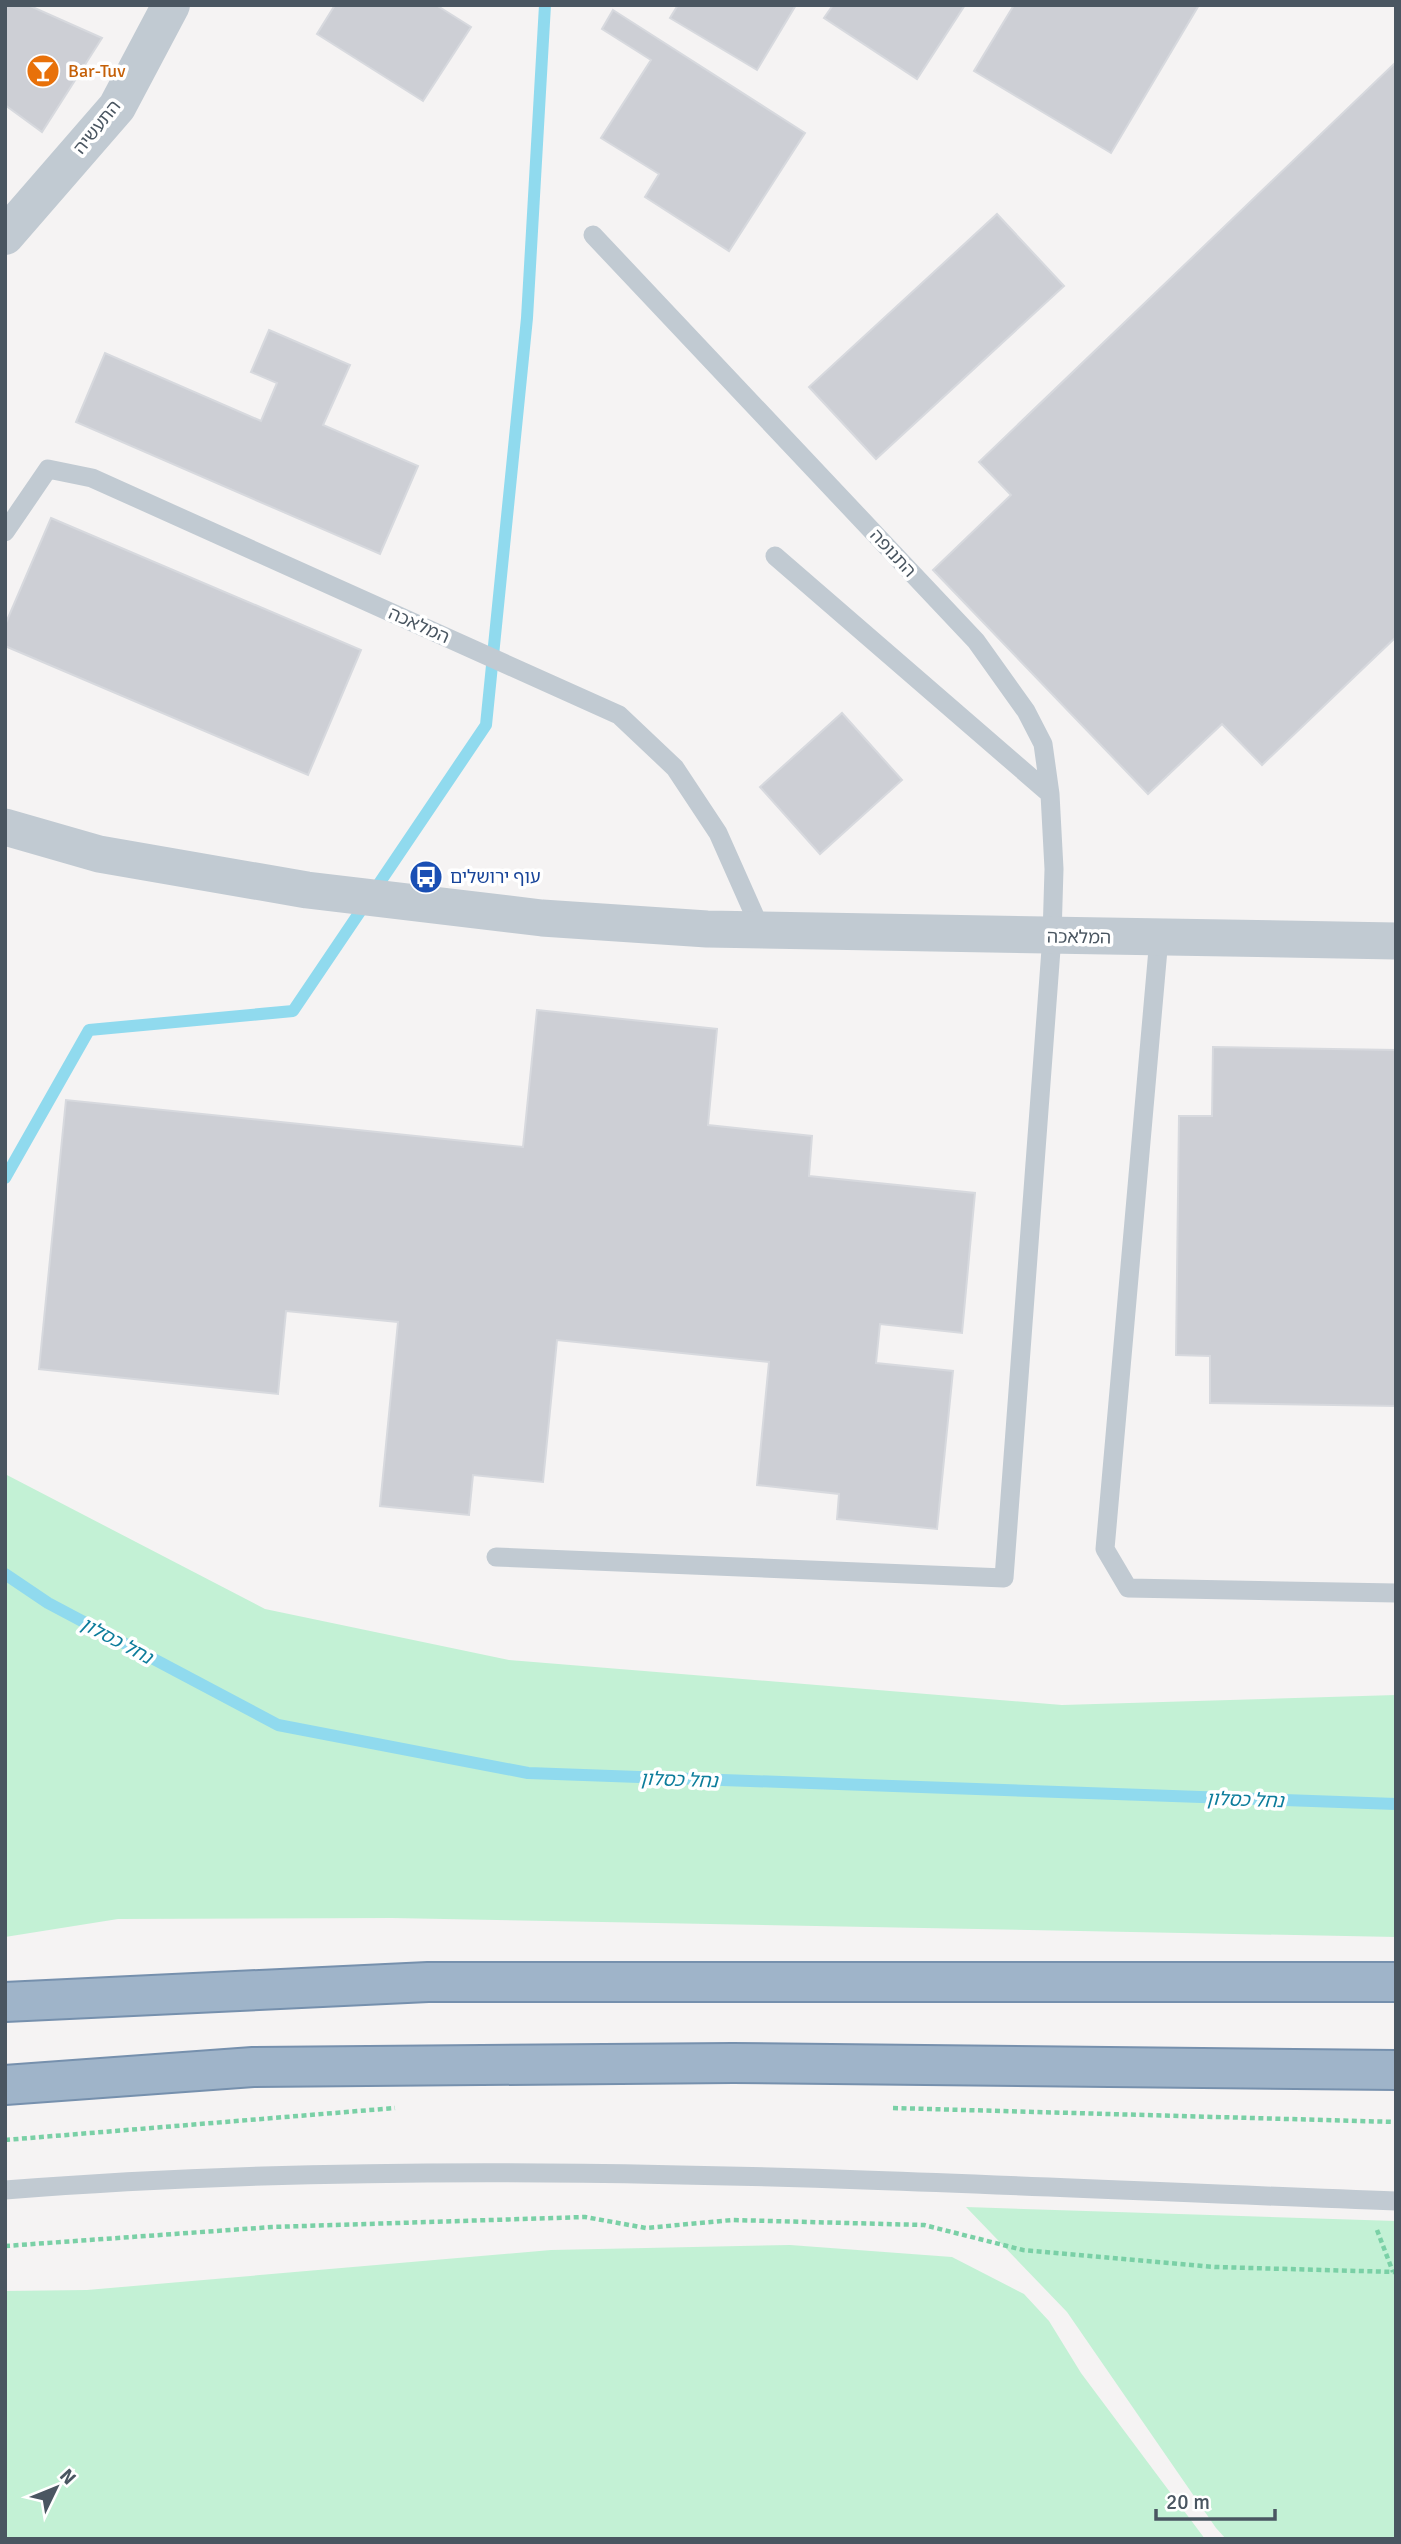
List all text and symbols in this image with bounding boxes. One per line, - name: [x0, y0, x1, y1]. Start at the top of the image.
- bar icon: Bar-Tuv: [24, 52, 62, 90]
- place label: Bar-Tuv: [68, 60, 126, 82]
- street label: התעשיה: [69, 96, 125, 158]
- street label: התנופה: [865, 524, 921, 582]
- street label: המלאכה: [385, 602, 453, 648]
- bus stop icon: עוף ירושלים: [407, 858, 445, 896]
- place label: עוף ירושלים: [450, 866, 541, 888]
- street label: המלאכה: [1047, 925, 1111, 949]
- water label: נחל כסלון: [77, 1612, 158, 1670]
- water label: נחל כסלון: [640, 1767, 720, 1793]
- water label: נחל כסלון: [1206, 1787, 1286, 1813]
- north arrow: [21, 2453, 91, 2523]
- text: N: [54, 2464, 81, 2490]
- scale bar: [1156, 2478, 1275, 2522]
- text: 20 m: [1166, 2489, 1210, 2515]

